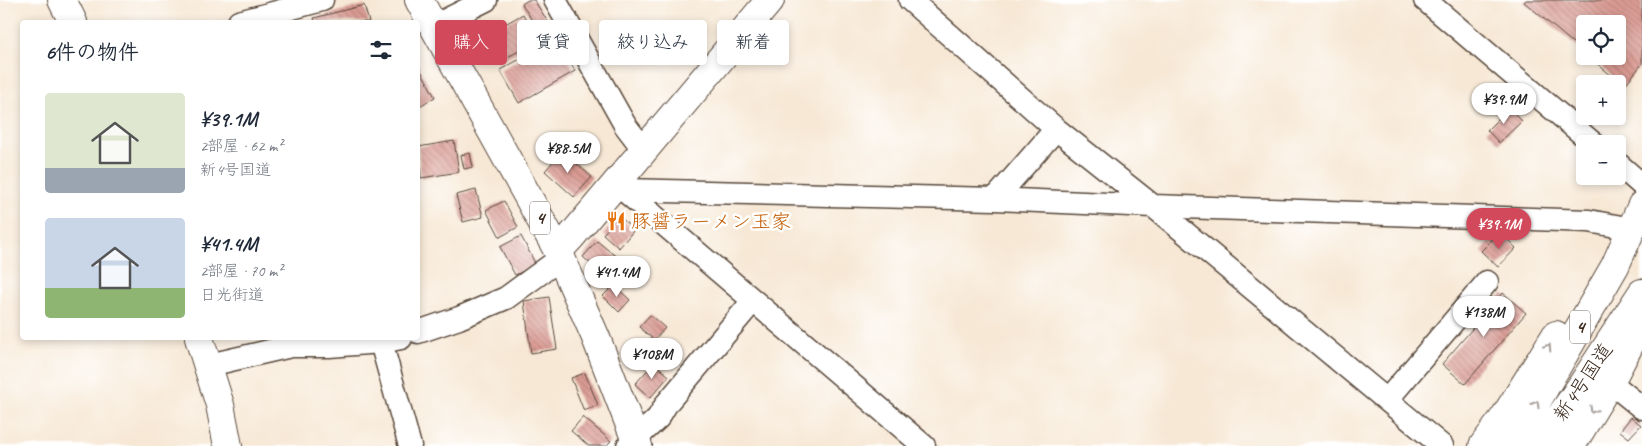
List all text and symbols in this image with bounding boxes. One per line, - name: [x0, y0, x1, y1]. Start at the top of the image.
- map controls: [1576, 15, 1626, 185]
- button: locate: [1576, 15, 1626, 65]
- chip: 購入: [435, 20, 507, 65]
- chip: 賃貸: [517, 20, 589, 65]
- chip: 絞り込み: [599, 20, 707, 65]
- chip: 新着: [717, 20, 789, 65]
- icon: filters: [367, 36, 395, 64]
- text: 6件の物件: [45, 39, 139, 65]
- button: +: [1576, 75, 1626, 125]
- pin: ¥39.9M: [1463, 82, 1545, 125]
- text: ¥39.9M: [1482, 89, 1526, 109]
- text: ¥39.1M: [200, 106, 257, 132]
- icon: home: [85, 113, 145, 173]
- pin: ¥88.5M: [527, 132, 609, 174]
- button: −: [1576, 135, 1626, 185]
- text: 2部屋 · 62 m²: [200, 136, 282, 156]
- text: ¥88.5M: [546, 138, 590, 158]
- text: 新4号国道: [200, 160, 271, 180]
- road number: 4: [530, 202, 550, 234]
- pin: ¥39.1M: [1458, 208, 1540, 250]
- place label: 豚醤ラーメン玉家: [631, 209, 791, 234]
- restaurant icon: 豚醤ラーメン玉家: [605, 210, 627, 232]
- text: ¥39.1M: [1477, 214, 1521, 234]
- text: ¥41.4M: [200, 231, 257, 257]
- icon: home: [85, 238, 145, 298]
- pin: ¥41.4M: [576, 256, 658, 298]
- text: 2部屋 · 70 m²: [200, 261, 282, 281]
- text: ¥41.4M: [595, 262, 639, 282]
- text: 日光街道: [200, 285, 264, 305]
- pin: ¥138M: [1449, 296, 1519, 338]
- text: ¥138M: [1464, 302, 1504, 322]
- road number: 4: [1570, 311, 1590, 344]
- pin: ¥108M: [617, 338, 687, 380]
- street label: 新4号国道: [1548, 338, 1618, 426]
- one-way arrow: [1541, 343, 1551, 352]
- text: ¥108M: [632, 344, 672, 364]
- one-way arrow: [1530, 401, 1540, 410]
- one-way arrow: [1590, 405, 1600, 414]

